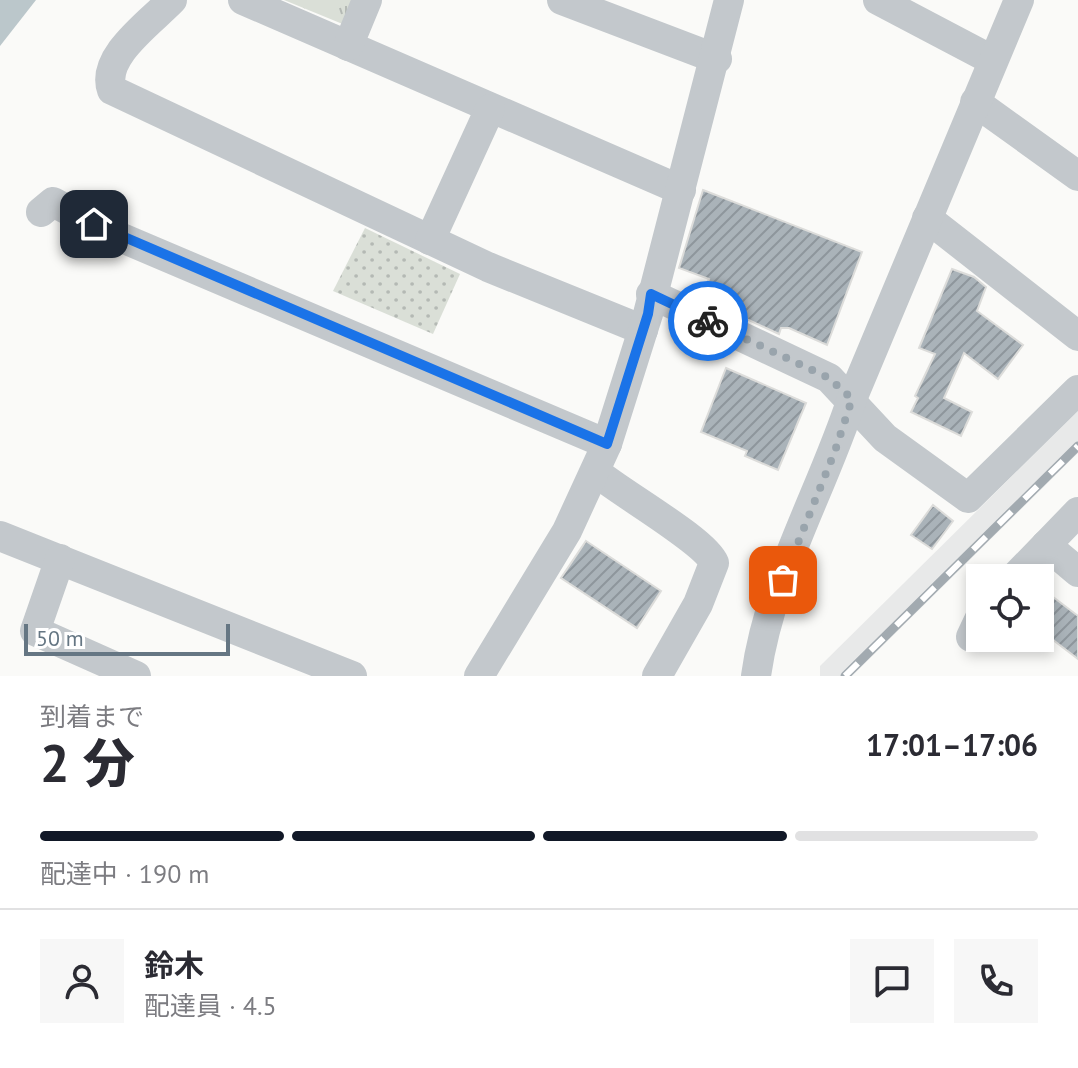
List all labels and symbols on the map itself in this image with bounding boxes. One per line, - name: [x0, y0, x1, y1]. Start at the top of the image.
- pin: [60, 190, 128, 258]
- courier: [668, 281, 748, 361]
- pin: [749, 546, 817, 614]
- scale bar: [24, 620, 230, 656]

